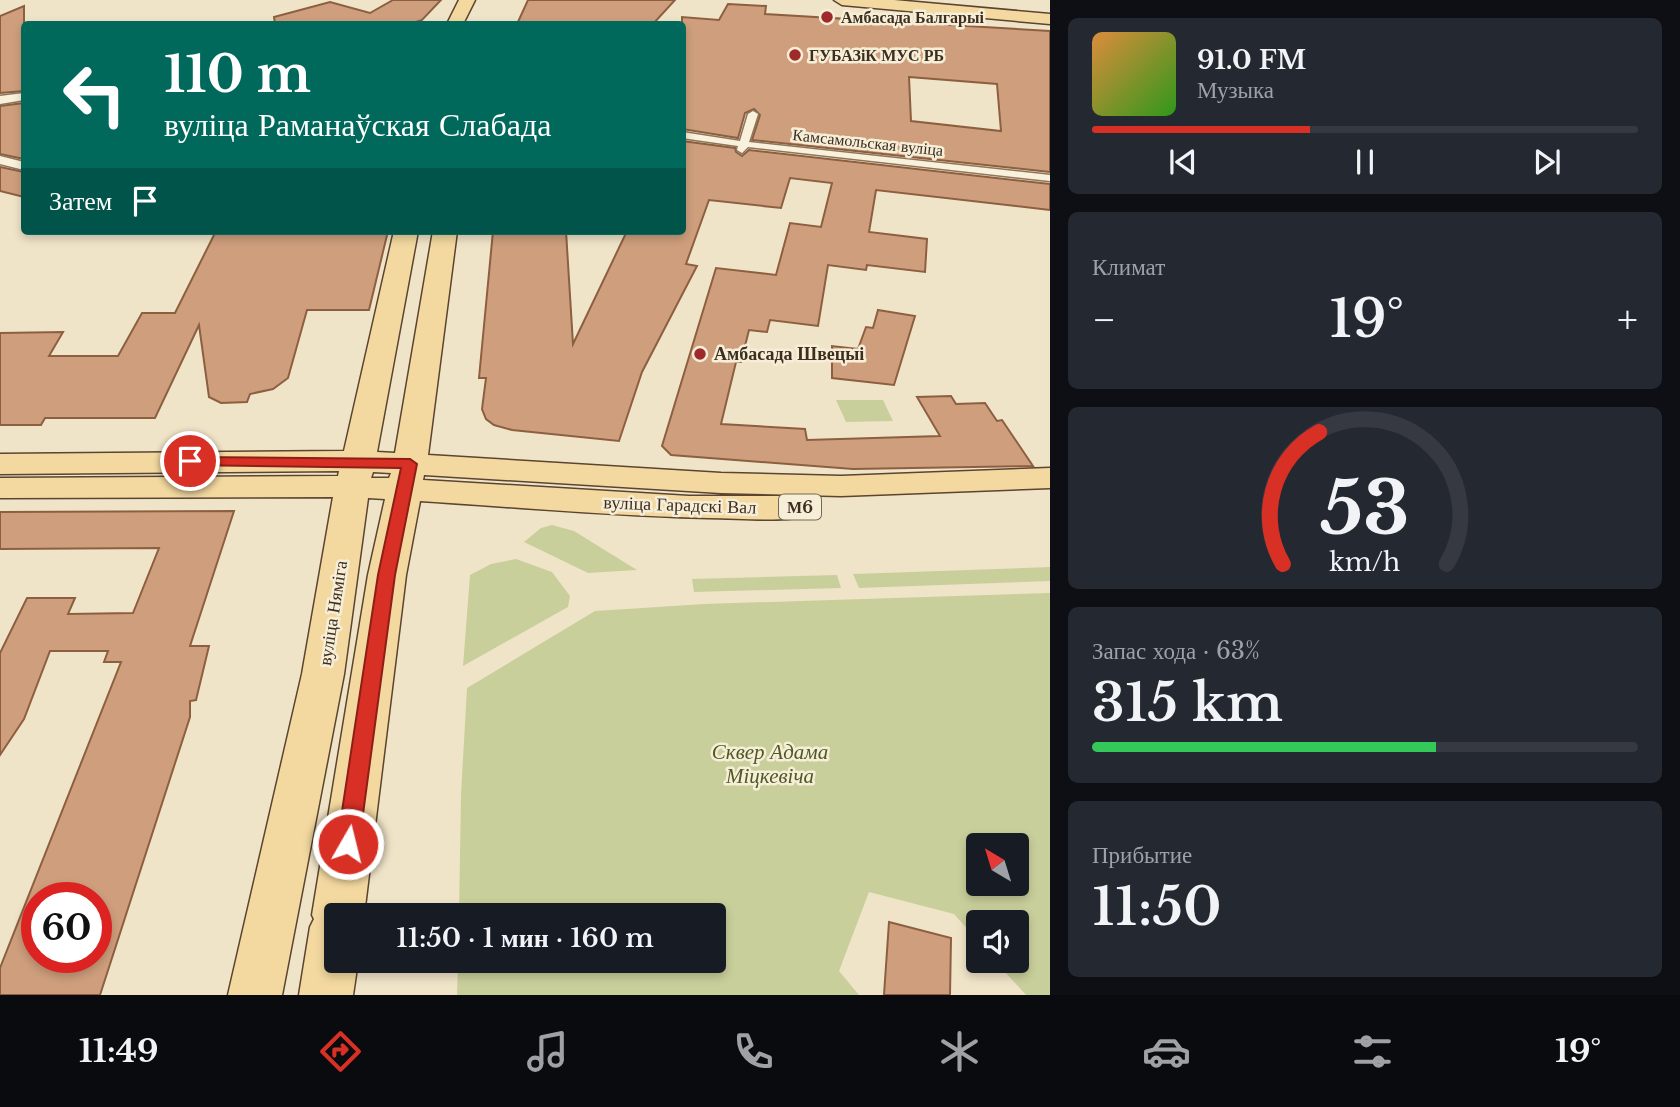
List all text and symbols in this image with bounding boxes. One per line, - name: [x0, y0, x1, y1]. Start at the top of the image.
- place label: Амбасада Балгарыі: [841, 7, 984, 27]
- marker: Амбасада Балгарыі: [819, 9, 835, 25]
- text: 110 m: [164, 44, 311, 105]
- text: 91.0 FM: [1197, 44, 1306, 76]
- place label: ГУБАЗіК МУС РБ: [809, 45, 944, 65]
- marker: ГУБАЗіК МУС РБ: [787, 47, 803, 63]
- icon: left: [49, 49, 140, 140]
- text: Музыка: [1197, 76, 1274, 104]
- text: вуліца Раманаўская Слабада: [164, 105, 551, 145]
- street label: Камсамольская вуліца: [792, 124, 944, 160]
- icon: previous: [1164, 143, 1202, 181]
- icon: pause: [1346, 143, 1384, 181]
- icon: next: [1528, 143, 1566, 181]
- icon: arrive: [126, 182, 164, 220]
- text: Затем: [49, 185, 112, 217]
- text: Климат: [1092, 253, 1165, 281]
- text: 19°: [1329, 287, 1404, 351]
- text: −: [1092, 296, 1116, 343]
- text: +: [1617, 296, 1638, 343]
- place label: Амбасада Швецыі: [714, 343, 864, 365]
- marker: Амбасада Швецыі: [692, 346, 708, 362]
- pin: [160, 431, 220, 491]
- icon: arrive: [171, 442, 209, 480]
- text: 53: [1320, 463, 1410, 554]
- street label: вуліца Гарадскі Вал: [603, 491, 757, 519]
- road number: М6: [779, 494, 821, 520]
- text: km/h: [1330, 546, 1400, 577]
- street label: вуліца Няміга: [314, 559, 352, 667]
- text: Запас хода · 63%: [1092, 637, 1260, 665]
- text: 315 km: [1092, 671, 1283, 735]
- park label: Сквер Адама Міцкевіча: [712, 739, 828, 789]
- position arrow: [311, 807, 385, 881]
- north arrow: [966, 833, 1029, 896]
- map controls: [966, 833, 1029, 973]
- text: Прибытие: [1092, 841, 1192, 869]
- text: 11:50: [1092, 875, 1221, 939]
- speed limit sign: 60: [21, 882, 112, 973]
- button: sound: [966, 910, 1029, 973]
- text: 11:50 · 1 мин · 160 m: [396, 922, 654, 954]
- icon: directions: [316, 1027, 365, 1076]
- icon: music: [523, 1027, 572, 1076]
- icon: phone: [729, 1027, 778, 1076]
- icon: climate: [935, 1027, 984, 1076]
- icon: car: [1142, 1027, 1191, 1076]
- icon: filters: [1348, 1027, 1397, 1076]
- text: 11:49: [79, 1031, 159, 1071]
- text: 19°: [1555, 1031, 1601, 1071]

